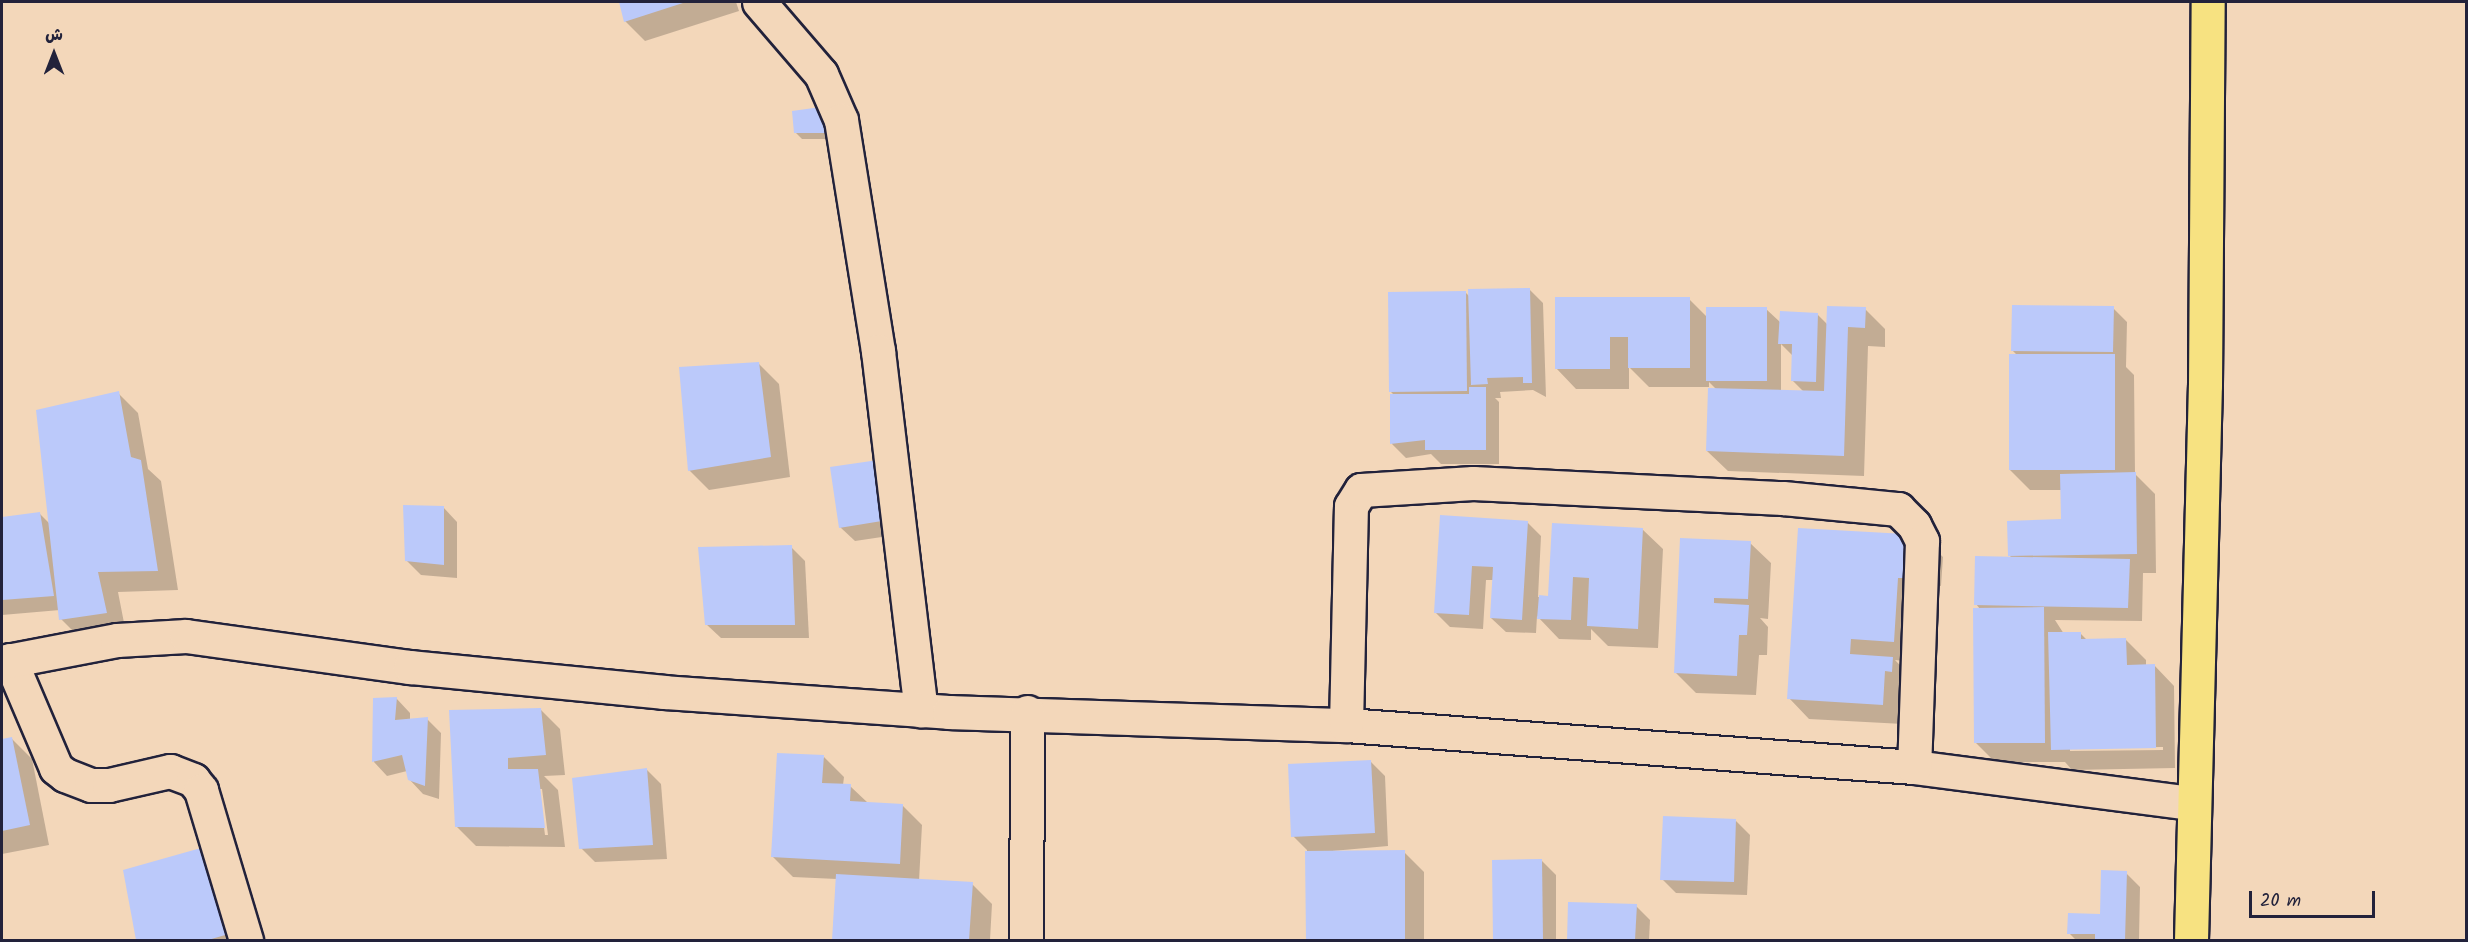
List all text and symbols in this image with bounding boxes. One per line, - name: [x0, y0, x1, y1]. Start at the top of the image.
- text: ش: [45, 23, 63, 48]
- north arrow: [24, 24, 84, 84]
- scale bar: [2252, 879, 2378, 917]
- text: 20 m: [2260, 887, 2301, 916]

